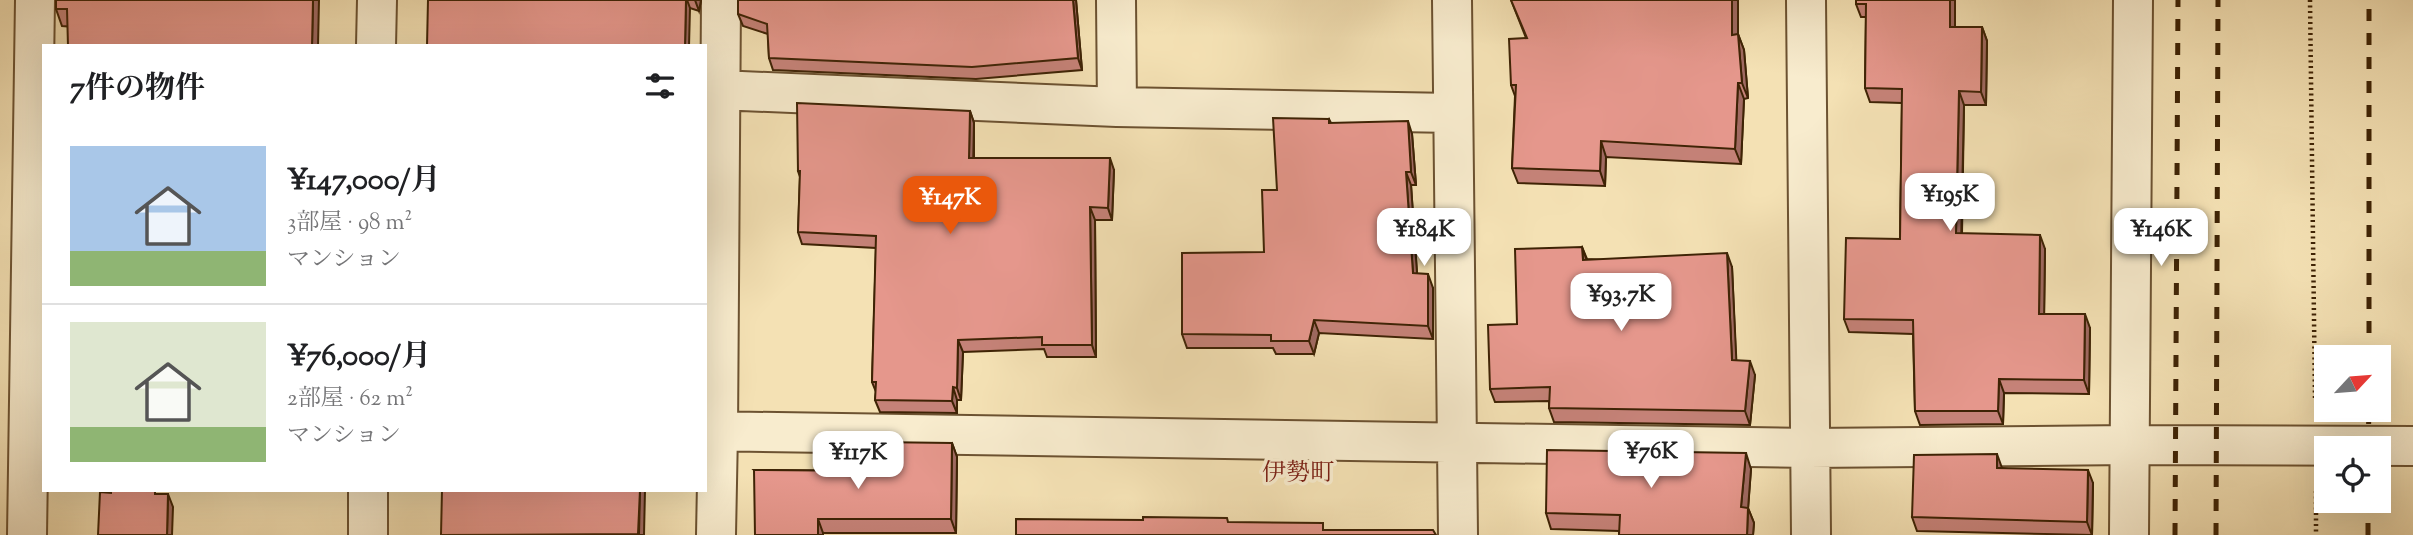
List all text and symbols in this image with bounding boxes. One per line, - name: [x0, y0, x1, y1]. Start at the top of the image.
- icon: filters: [641, 67, 679, 105]
- text: 7件の物件: [70, 68, 205, 111]
- text: ¥147,000/月: [287, 160, 441, 203]
- icon: home: [126, 174, 210, 258]
- pin: ¥195K: [1901, 174, 1999, 233]
- pin: ¥147K: [901, 176, 999, 236]
- text: ¥195K: [1921, 179, 1979, 212]
- text: ¥147K: [919, 182, 981, 215]
- text: 3部屋 · 98 m²: [287, 207, 412, 240]
- pin: ¥184K: [1375, 208, 1473, 268]
- pin: ¥146K: [2112, 208, 2210, 268]
- text: ¥184K: [1393, 214, 1455, 247]
- text: ¥146K: [2130, 214, 2192, 247]
- text: マンション: [287, 244, 401, 277]
- pin: ¥93.7K: [1564, 274, 1678, 333]
- text: ¥93.7K: [1586, 279, 1656, 312]
- text: ¥76,000/月: [287, 336, 431, 379]
- north arrow: [2314, 345, 2390, 422]
- map controls: [2314, 345, 2391, 513]
- icon: home: [126, 350, 210, 434]
- text: 2部屋 · 62 m²: [287, 383, 413, 416]
- text: マンション: [287, 420, 401, 453]
- pin: ¥76K: [1610, 430, 1692, 490]
- pin: ¥117K: [809, 432, 907, 491]
- text: ¥76K: [1624, 436, 1678, 469]
- button: locate: [2314, 436, 2391, 513]
- text: ¥117K: [829, 437, 887, 470]
- district label: 伊勢町: [1262, 457, 1334, 491]

